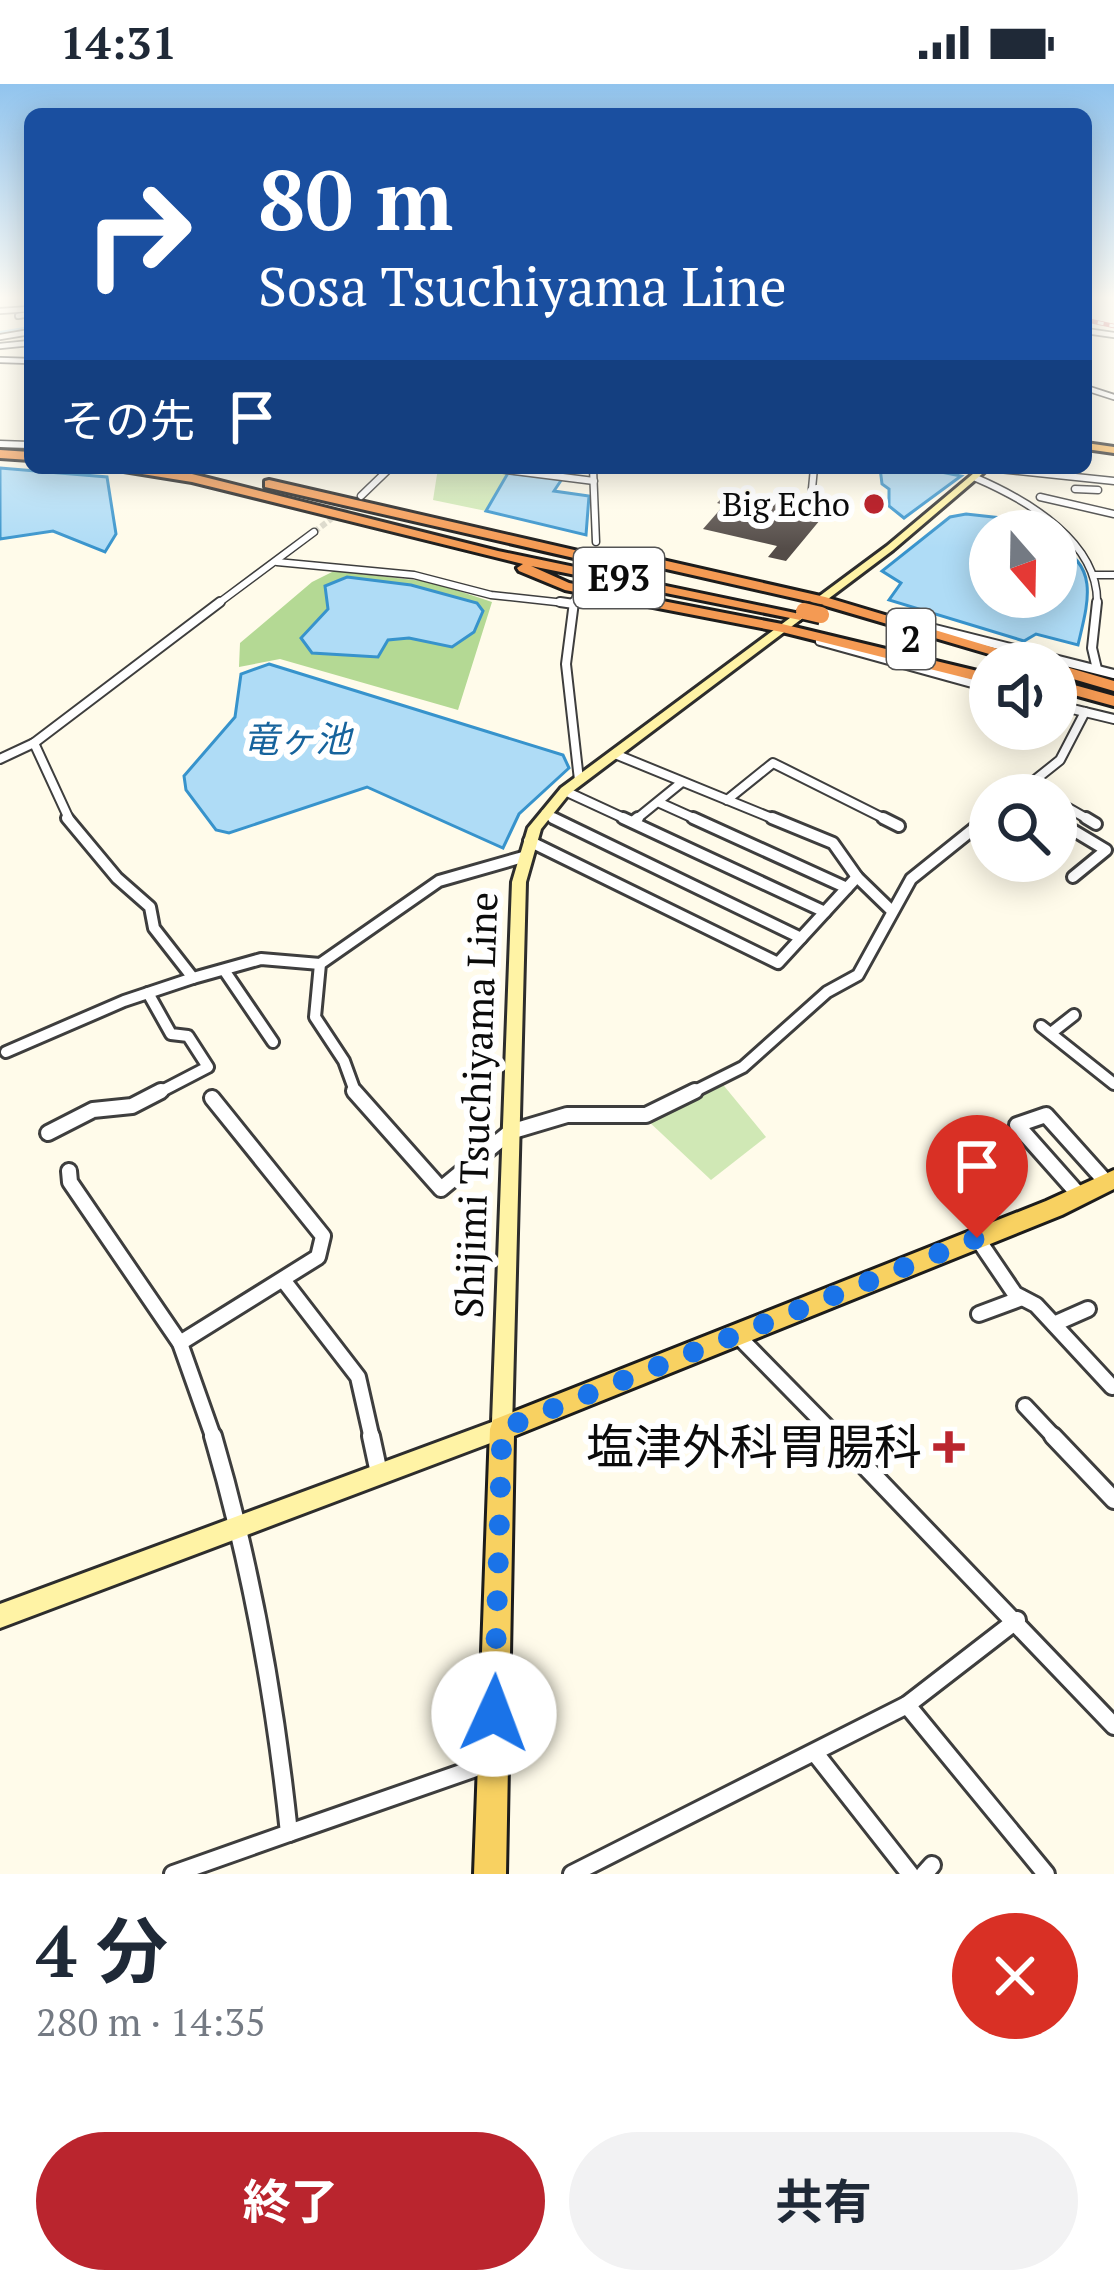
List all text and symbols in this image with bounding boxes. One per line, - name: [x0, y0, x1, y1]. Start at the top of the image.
- text: 14:31: [60, 12, 177, 72]
- text: 80 m: [258, 143, 453, 254]
- icon: right: [60, 156, 216, 312]
- text: Sosa Tsuchiyama Line: [258, 250, 787, 321]
- icon: arrive: [219, 384, 285, 450]
- text: その先: [60, 390, 195, 450]
- place label: Big Echo: [722, 482, 850, 525]
- marker: Big Echo: [861, 491, 887, 517]
- north arrow: [969, 510, 1077, 618]
- map controls: [969, 510, 1077, 882]
- road number: E93: [574, 548, 664, 608]
- road number: 2: [887, 609, 935, 669]
- button: sound: [969, 642, 1077, 750]
- water label: 竜ヶ池: [243, 715, 354, 762]
- button: search: [969, 774, 1077, 882]
- street label: Shijimi Tsuchiyama Line: [442, 891, 508, 1319]
- pin: [926, 1115, 1028, 1238]
- icon: arrive: [944, 1133, 1010, 1199]
- place label: 塩津外科胃腸科: [586, 1414, 922, 1478]
- marker: 塩津外科胃腸科: [933, 1431, 965, 1463]
- position arrow: [431, 1651, 557, 1777]
- text: 4 分: [36, 1902, 168, 1998]
- button: close: [952, 1913, 1078, 2039]
- text: 280 m · 14:35: [36, 1995, 266, 2047]
- button: 終了: [36, 2132, 545, 2270]
- button: 共有: [569, 2132, 1078, 2270]

